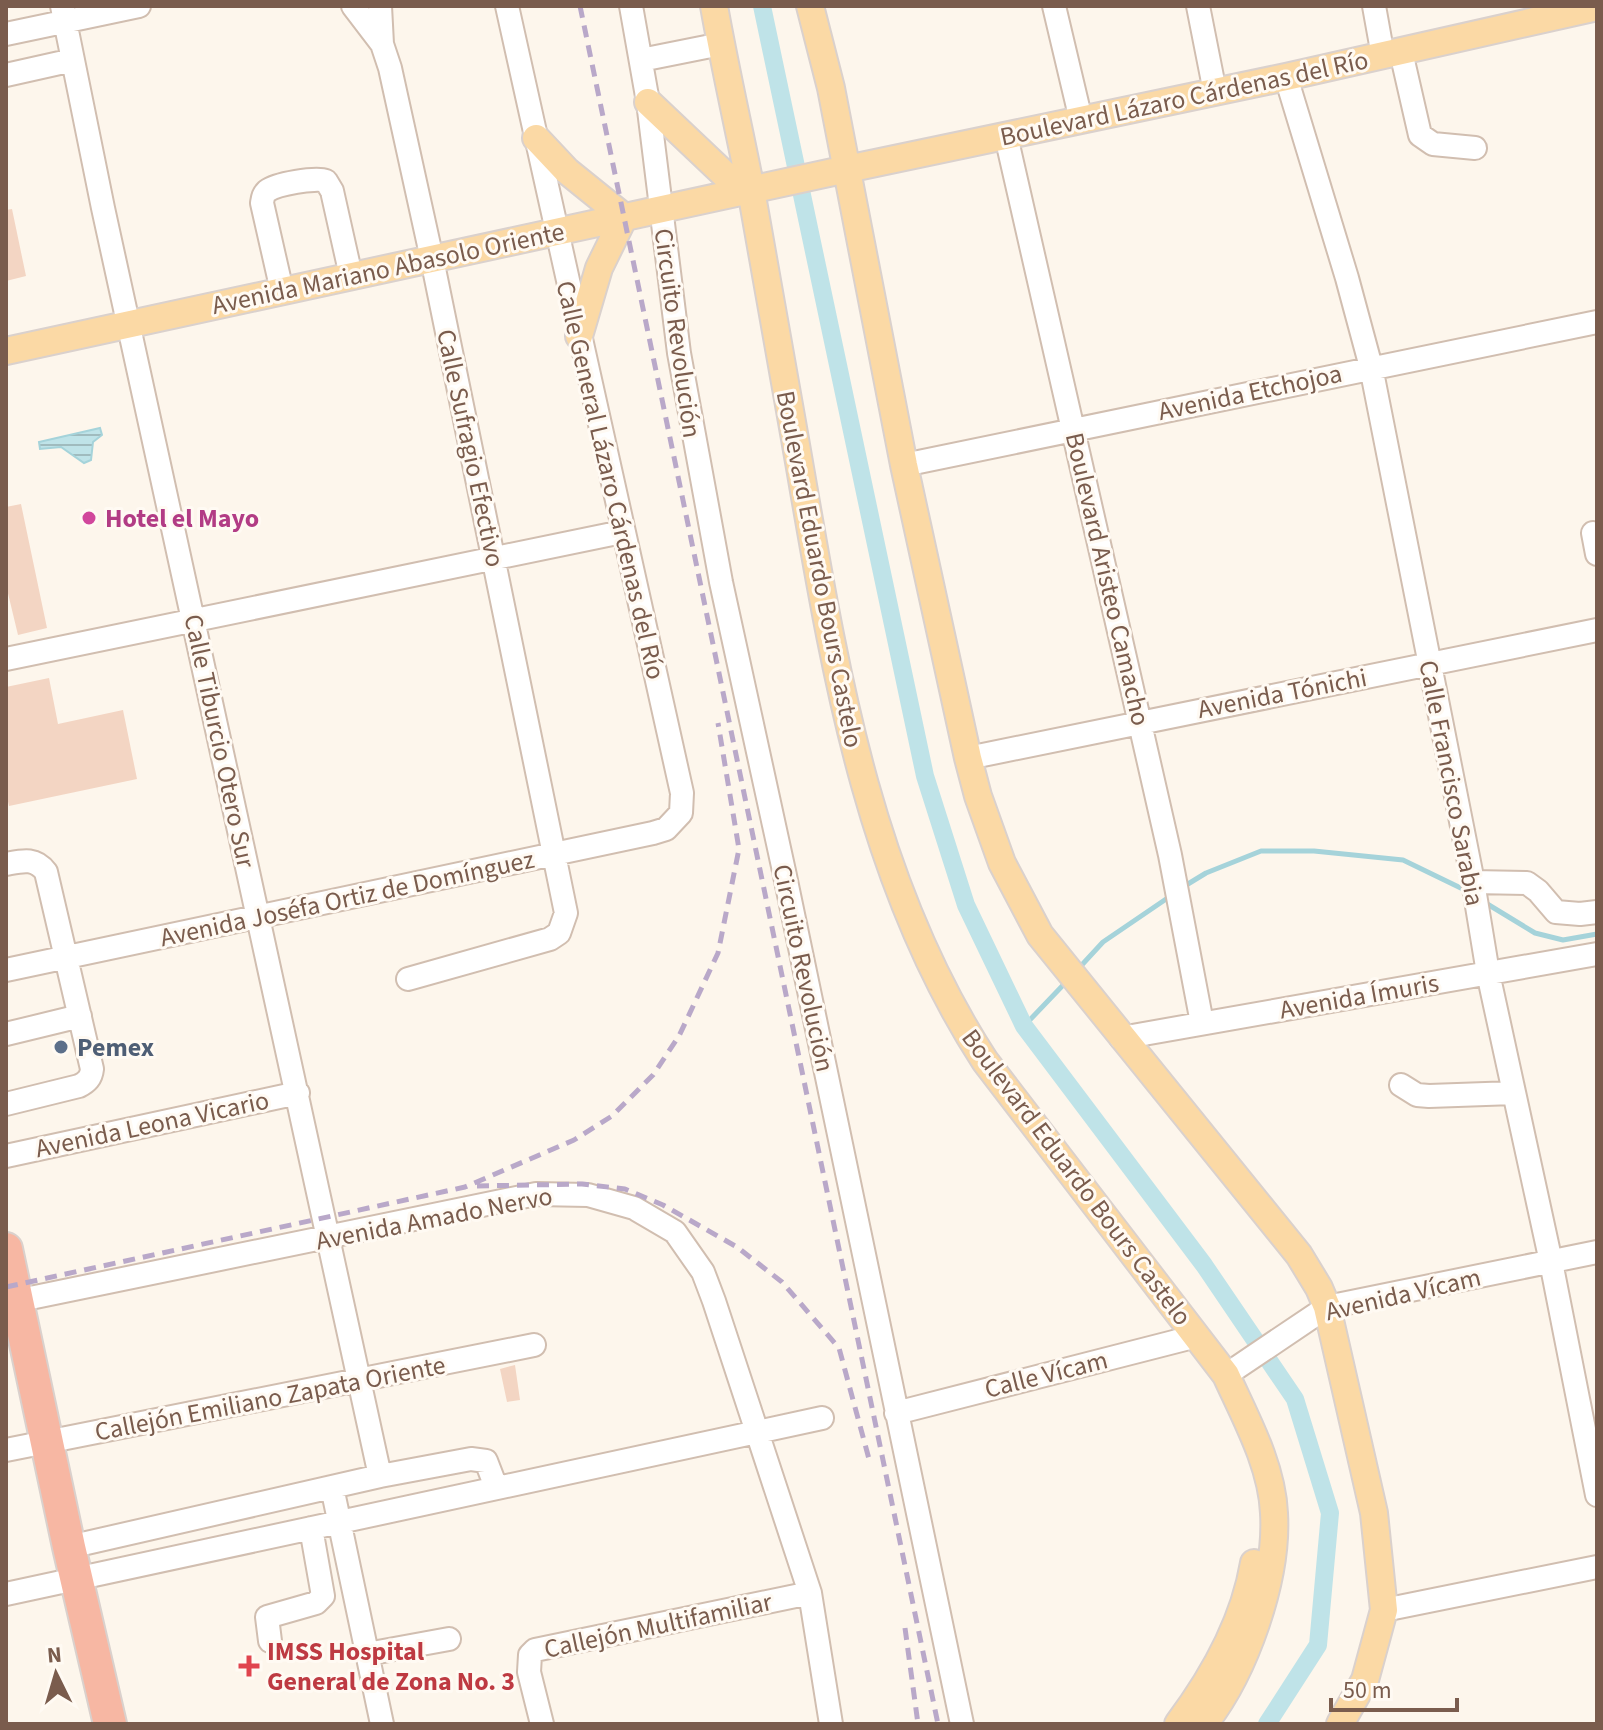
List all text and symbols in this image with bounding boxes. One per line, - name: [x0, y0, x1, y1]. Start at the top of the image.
- street label: Boulevard Lázaro Cárdenas del Río: [997, 41, 1372, 156]
- street label: Avenida Mariano Abasolo Oriente: [208, 213, 568, 324]
- street label: Circuito Revolución: [644, 226, 711, 440]
- street label: Calle General Lázaro Cárdenas del Río: [547, 277, 674, 683]
- street label: Calle Sufragio Efectivo: [427, 326, 514, 570]
- street label: Avenida Etchojoa: [1155, 355, 1345, 430]
- street label: Boulevard Eduardo Bours Castelo: [767, 387, 872, 751]
- street label: Boulevard Aristeo Camacho: [1056, 429, 1159, 729]
- place label: Hotel el Mayo: [105, 500, 259, 537]
- marker: Hotel el Mayo: [80, 509, 98, 527]
- street label: Calle Tiburcio Otero Sur: [175, 611, 265, 872]
- street label: Calle Francisco Sarabia: [1410, 657, 1493, 909]
- street label: Avenida Tónichi: [1194, 659, 1370, 728]
- street label: Avenida Joséfa Ortiz de Domínguez: [157, 841, 538, 956]
- street label: Circuito Revolución: [763, 861, 844, 1075]
- street label: Avenida Ímuris: [1277, 964, 1442, 1029]
- street label: Boulevard Eduardo Bours Castelo: [953, 1021, 1201, 1333]
- place label: Pemex: [77, 1029, 154, 1066]
- marker: Pemex: [52, 1038, 70, 1056]
- street label: Avenida Leona Vicario: [32, 1082, 272, 1167]
- street label: Avenida Amado Nervo: [313, 1177, 556, 1260]
- street label: Avenida Vícam: [1322, 1259, 1485, 1330]
- street label: Calle Vícam: [981, 1341, 1112, 1408]
- street label: Callejón Emiliano Zapata Oriente: [92, 1346, 449, 1451]
- street label: Callejón Multifamiliar: [541, 1583, 776, 1668]
- place label: IMSS Hospital General de Zona No. 3: [267, 1633, 515, 1700]
- north arrow: [16, 1634, 96, 1714]
- text: N: [46, 1638, 63, 1672]
- marker: IMSS Hospital General de Zona No. 3: [238, 1655, 260, 1677]
- scale bar: [1331, 1662, 1457, 1712]
- text: 50 m: [1343, 1673, 1392, 1708]

